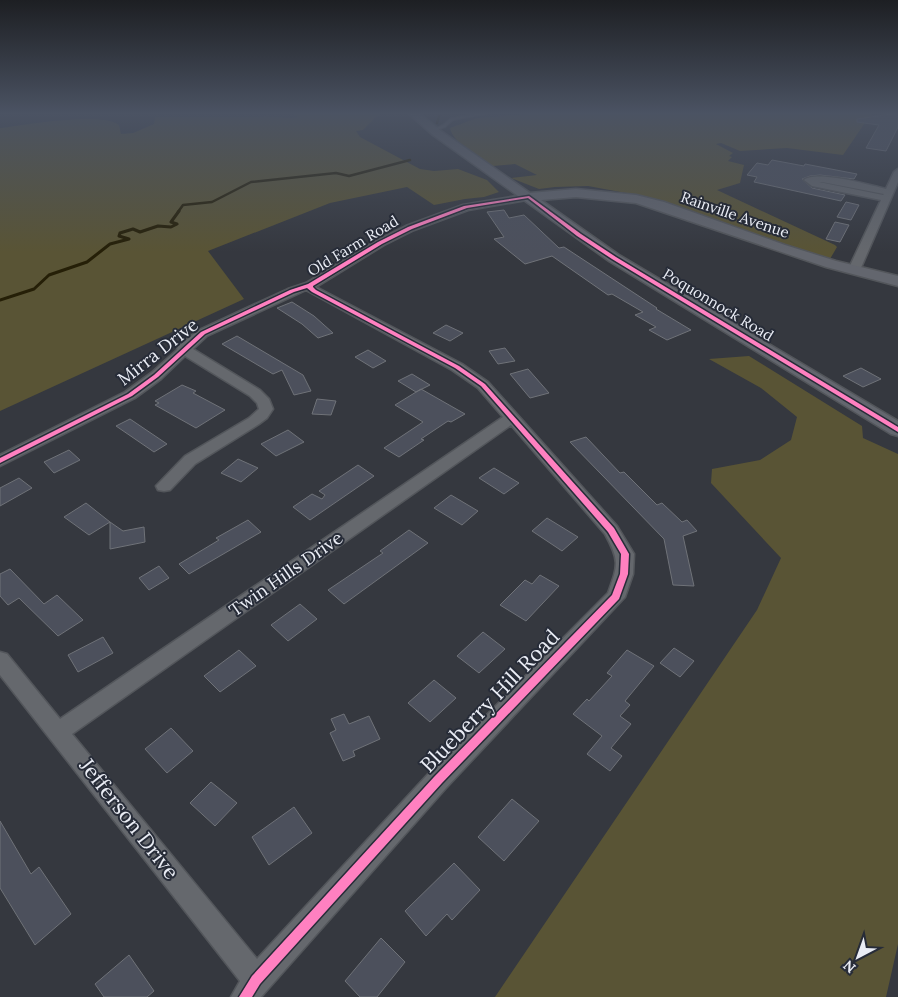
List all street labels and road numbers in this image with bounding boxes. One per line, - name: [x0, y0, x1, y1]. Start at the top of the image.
- street label: Rainville Avenue: [679, 187, 792, 242]
- street label: Old Farm Road: [304, 211, 402, 280]
- street label: Poquonnock Road: [659, 264, 777, 345]
- street label: Mirra Drive: [113, 313, 203, 390]
- street label: Twin Hills Drive: [224, 526, 347, 621]
- street label: Blueberry Hill Road: [414, 623, 565, 778]
- street label: Jefferson Drive: [73, 752, 185, 885]

